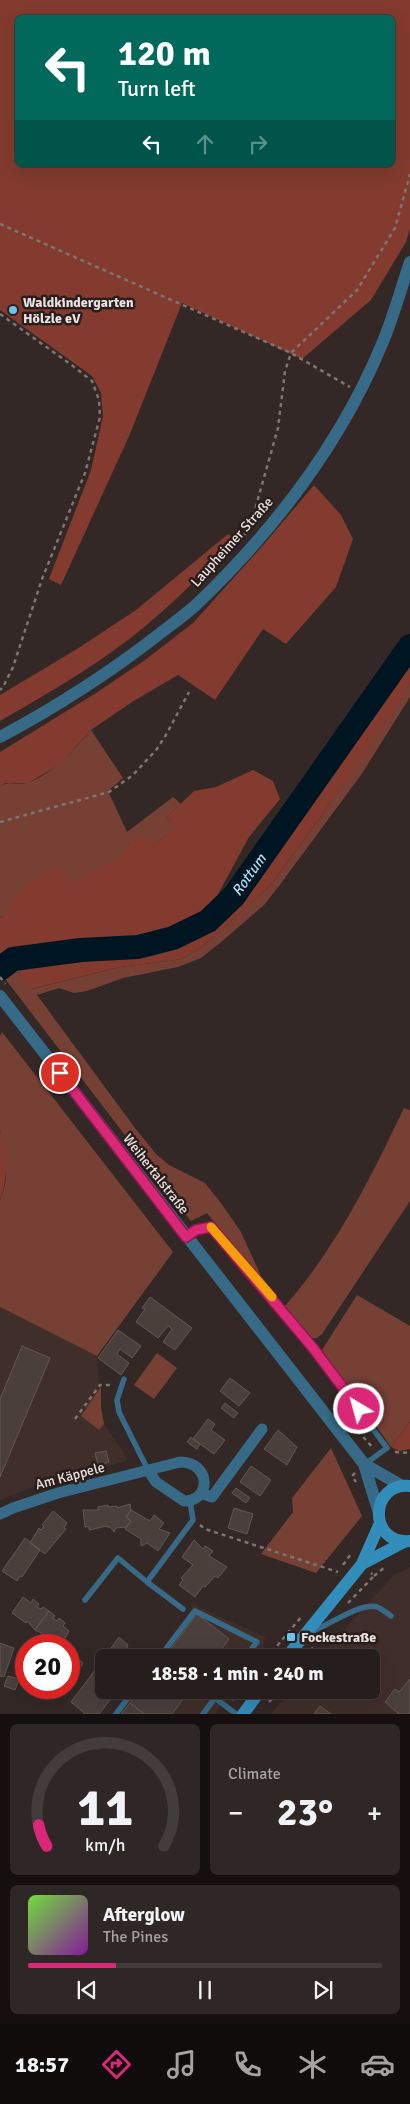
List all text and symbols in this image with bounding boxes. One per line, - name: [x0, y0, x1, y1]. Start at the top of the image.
- text: 120 m: [118, 32, 211, 75]
- icon: left: [35, 35, 100, 100]
- text: Turn left: [118, 75, 196, 102]
- icon: left: [138, 130, 166, 158]
- icon: ahead: [191, 130, 219, 158]
- icon: right: [244, 130, 272, 158]
- place label: Waldkindergarten Hölzle eV: [23, 294, 134, 327]
- marker: Waldkindergarten Hölzle eV: [7, 304, 19, 316]
- street label: Laupheimer Straße: [187, 494, 277, 590]
- water label: Rottum: [228, 850, 270, 899]
- pin: [39, 1052, 81, 1094]
- icon: arrive: [46, 1059, 74, 1087]
- street label: Weihertalstraße: [119, 1130, 193, 1218]
- position arrow: [332, 1382, 384, 1434]
- street label: Am Käppele: [33, 1459, 107, 1493]
- place label: Fockestraße: [301, 1629, 376, 1646]
- marker: Fockestraße: [285, 1631, 297, 1643]
- speed limit sign: 20: [15, 1634, 80, 1699]
- text: 18:58 · 1 min · 240 m: [151, 1662, 324, 1686]
- text: Climate: [228, 1764, 281, 1784]
- text: 11: [77, 1776, 133, 1840]
- text: 23°: [277, 1789, 333, 1836]
- text: −: [228, 1796, 243, 1830]
- text: +: [367, 1796, 382, 1830]
- text: km/h: [85, 1834, 125, 1856]
- text: Afterglow: [103, 1903, 185, 1927]
- text: The Pines: [103, 1927, 168, 1947]
- icon: previous: [73, 1976, 101, 2004]
- icon: pause: [191, 1976, 219, 2004]
- icon: next: [309, 1976, 337, 2004]
- icon: directions: [99, 2047, 134, 2082]
- icon: music: [164, 2047, 199, 2082]
- icon: phone: [230, 2047, 265, 2082]
- icon: climate: [295, 2047, 330, 2082]
- icon: car: [360, 2047, 395, 2082]
- text: 18:57: [15, 2051, 69, 2078]

